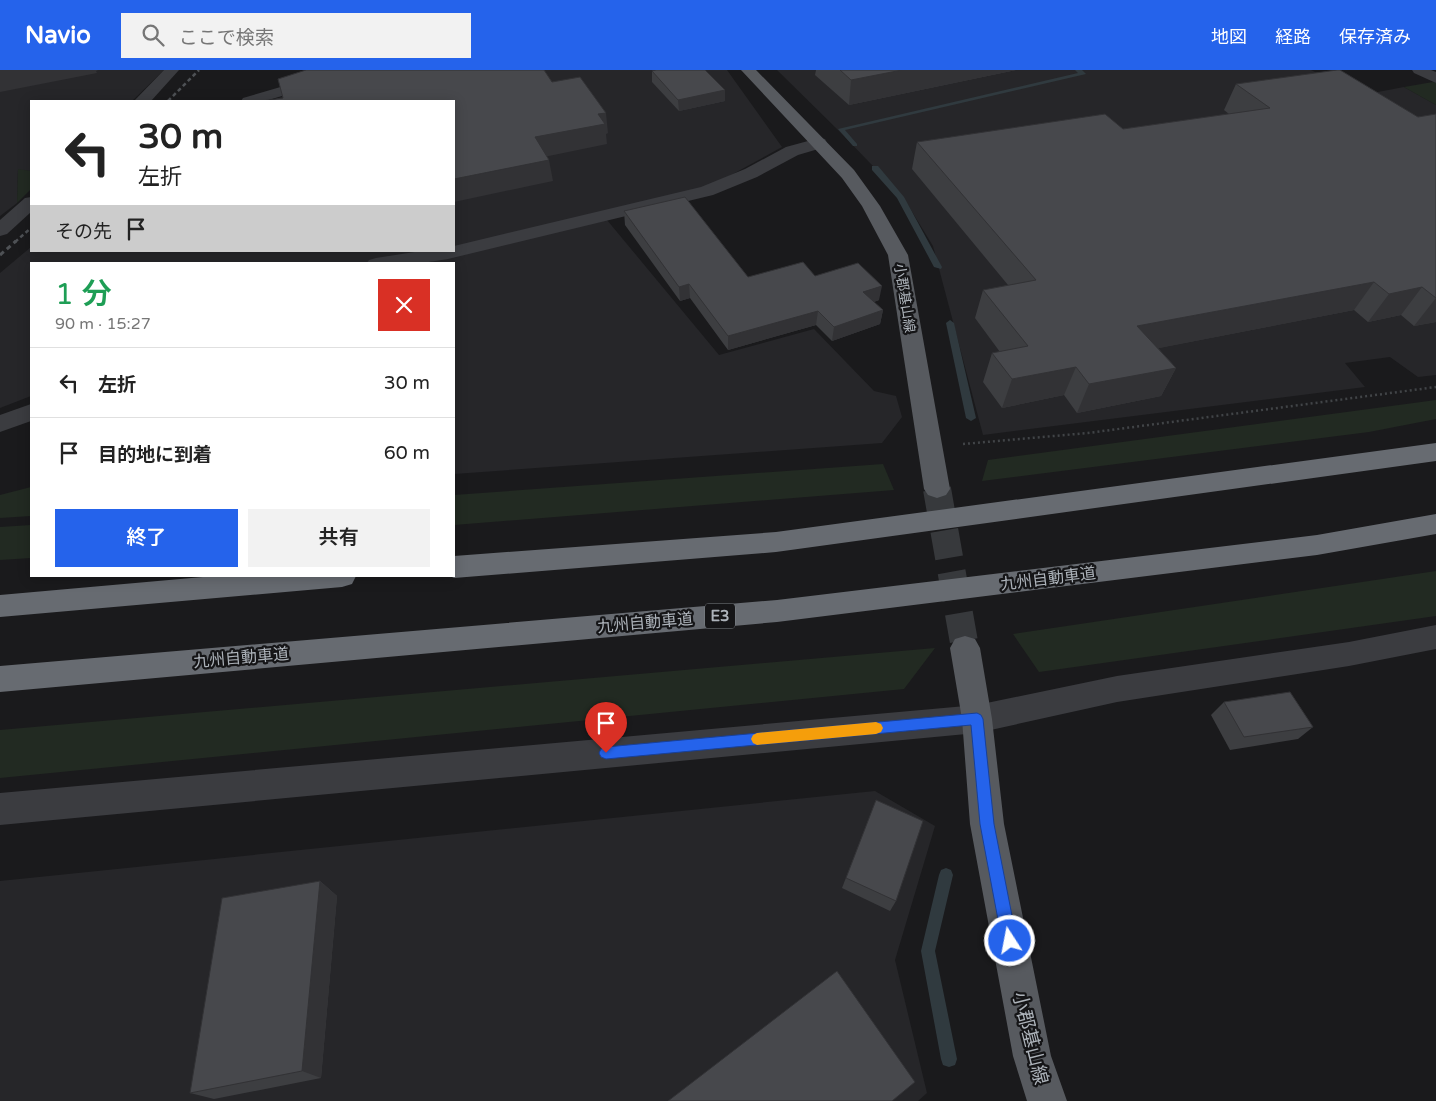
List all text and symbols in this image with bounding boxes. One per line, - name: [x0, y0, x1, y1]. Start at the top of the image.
- search box: [121, 13, 471, 58]
- text: Navio: [25, 21, 91, 50]
- icon: search: [139, 21, 167, 49]
- text: 地図: [1211, 26, 1247, 48]
- text: 経路: [1275, 26, 1311, 48]
- text: 保存済み: [1339, 26, 1411, 48]
- text: ここで検索: [179, 27, 274, 49]
- text: 30 m: [138, 116, 223, 158]
- icon: left: [55, 120, 120, 185]
- text: 左折: [138, 164, 182, 190]
- icon: arrive: [122, 215, 150, 243]
- text: その先: [55, 221, 112, 243]
- street label: 小郡基山線: [891, 262, 918, 334]
- text: 1 分: [55, 276, 112, 313]
- button: close: [378, 279, 430, 331]
- text: 90 m · 15:27: [55, 314, 151, 334]
- icon: left: [55, 369, 83, 397]
- text: 30 m: [384, 372, 430, 394]
- text: 左折: [98, 374, 136, 396]
- icon: arrive: [55, 439, 83, 467]
- text: 60 m: [384, 442, 430, 464]
- text: 目的地に到着: [98, 444, 212, 466]
- button: 終了: [55, 509, 238, 567]
- button: 共有: [248, 509, 430, 567]
- street label: 九州自動車道: [999, 563, 1097, 595]
- road number: E3: [705, 604, 735, 628]
- street label: 九州自動車道: [596, 609, 694, 637]
- street label: 九州自動車道: [192, 644, 290, 672]
- pin: [585, 702, 627, 753]
- icon: arrive: [592, 709, 620, 737]
- position arrow: [983, 914, 1035, 966]
- street label: 小郡基山線: [1008, 989, 1052, 1087]

